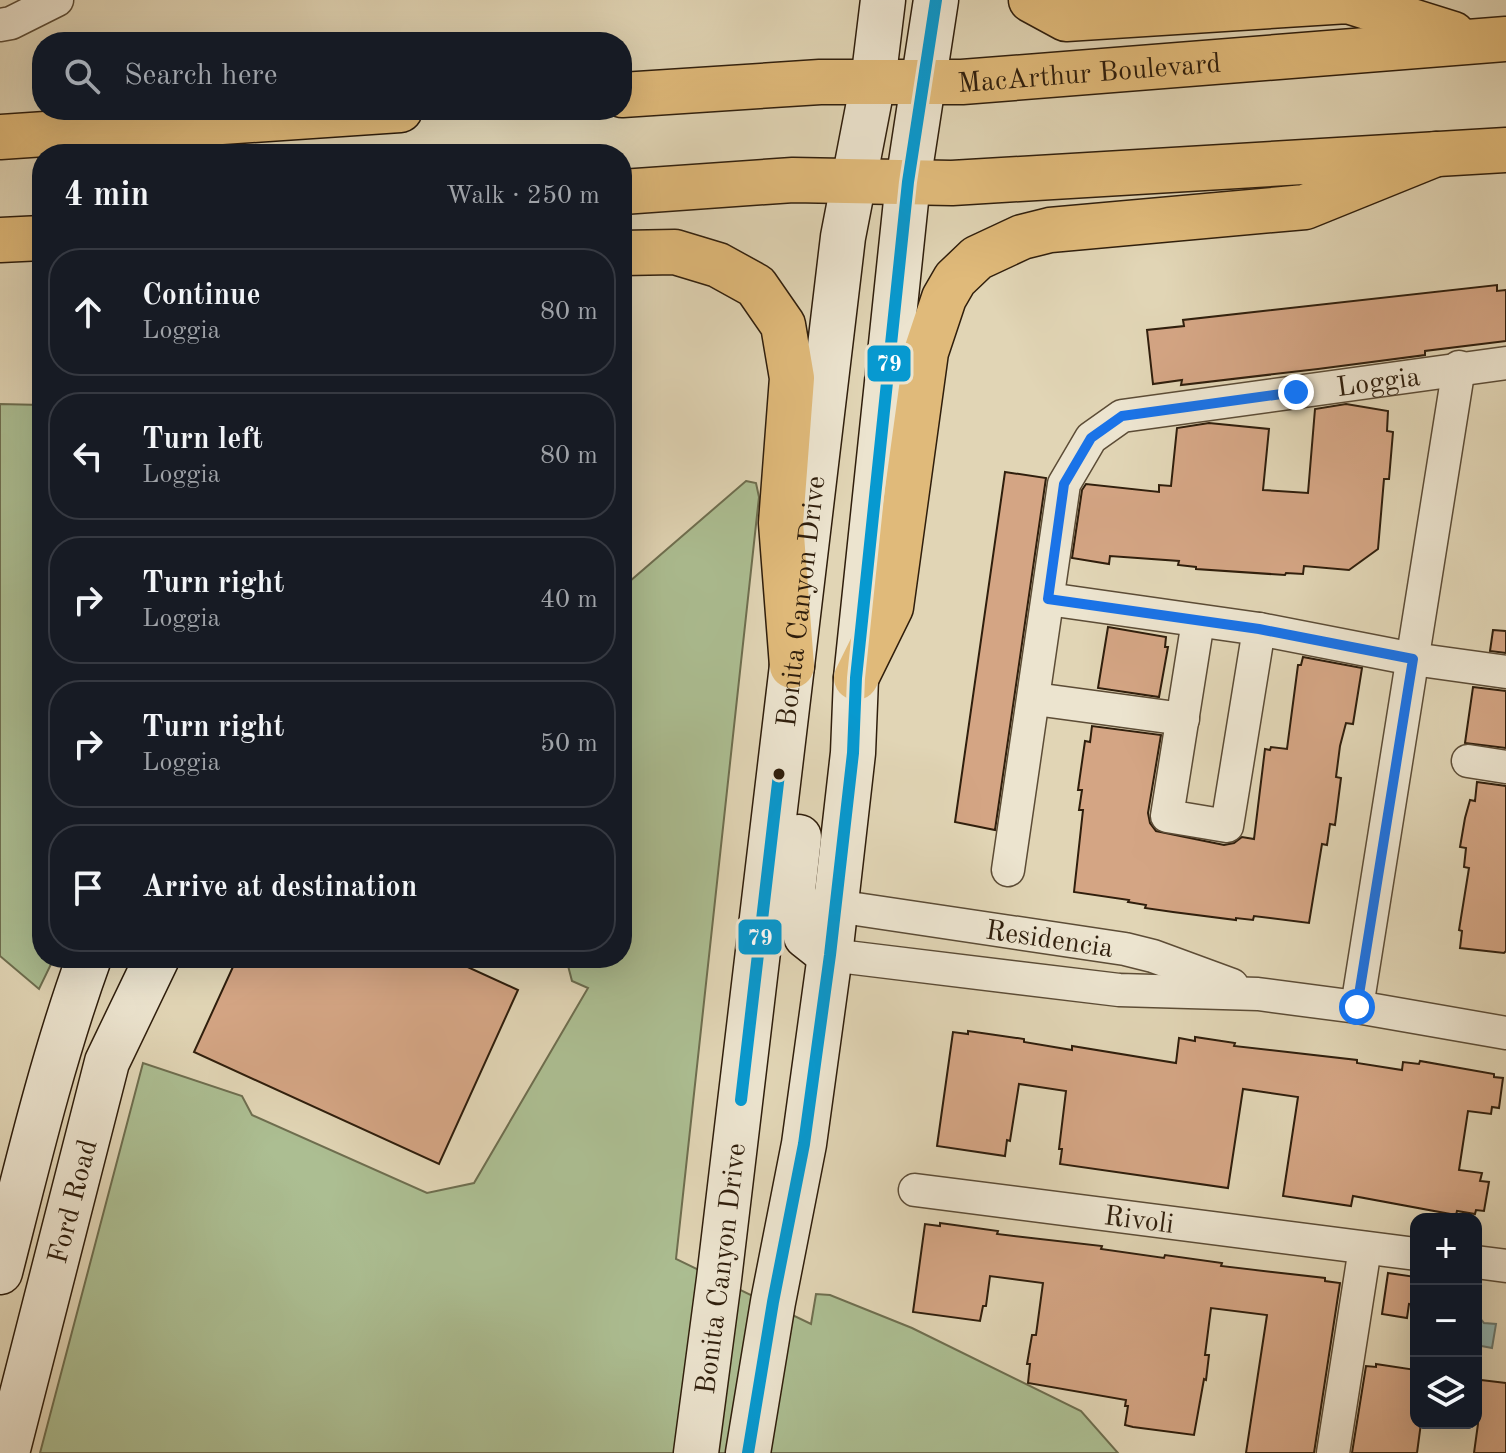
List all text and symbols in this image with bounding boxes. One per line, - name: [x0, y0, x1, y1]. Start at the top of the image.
- search box: [32, 32, 632, 120]
- street label: MacArthur Boulevard: [957, 51, 1222, 99]
- icon: search: [60, 54, 104, 98]
- text: Search here: [124, 61, 278, 91]
- text: 4 min: [64, 179, 149, 213]
- text: Walk · 250 m: [446, 183, 600, 209]
- text: Continue: [142, 281, 261, 311]
- icon: ahead: [66, 290, 110, 334]
- text: 80 m: [540, 299, 598, 325]
- text: Loggia: [142, 318, 220, 344]
- line badge: 79: [866, 344, 912, 383]
- text: 79: [876, 354, 902, 376]
- street label: Loggia: [1335, 364, 1422, 403]
- route end: [1278, 374, 1314, 410]
- text: Turn left: [142, 425, 263, 455]
- icon: left: [66, 434, 110, 478]
- text: 80 m: [540, 443, 598, 469]
- text: Loggia: [142, 462, 220, 488]
- street label: Bonita Canyon Drive: [774, 474, 831, 729]
- text: Turn right: [142, 569, 284, 599]
- icon: right: [66, 578, 110, 622]
- text: 40 m: [540, 587, 598, 613]
- text: Loggia: [142, 606, 220, 632]
- text: Turn right: [142, 713, 284, 743]
- icon: right: [66, 722, 110, 766]
- text: 50 m: [540, 731, 598, 757]
- text: Loggia: [142, 750, 220, 776]
- unlabelled marker: [771, 766, 787, 782]
- icon: arrive: [66, 866, 110, 910]
- text: Arrive at destination: [142, 873, 417, 903]
- street label: Residencia: [983, 917, 1115, 964]
- line badge: 79: [737, 918, 783, 956]
- text: 79: [747, 928, 773, 950]
- route start: [1339, 989, 1375, 1025]
- street label: Ford Road: [45, 1137, 104, 1267]
- street label: Bonita Canyon Drive: [693, 1142, 752, 1396]
- street label: Rivoli: [1102, 1203, 1175, 1240]
- map controls: [1410, 1213, 1482, 1429]
- button: +: [1410, 1213, 1482, 1285]
- button: −: [1410, 1285, 1482, 1357]
- button: layers: [1410, 1357, 1482, 1429]

